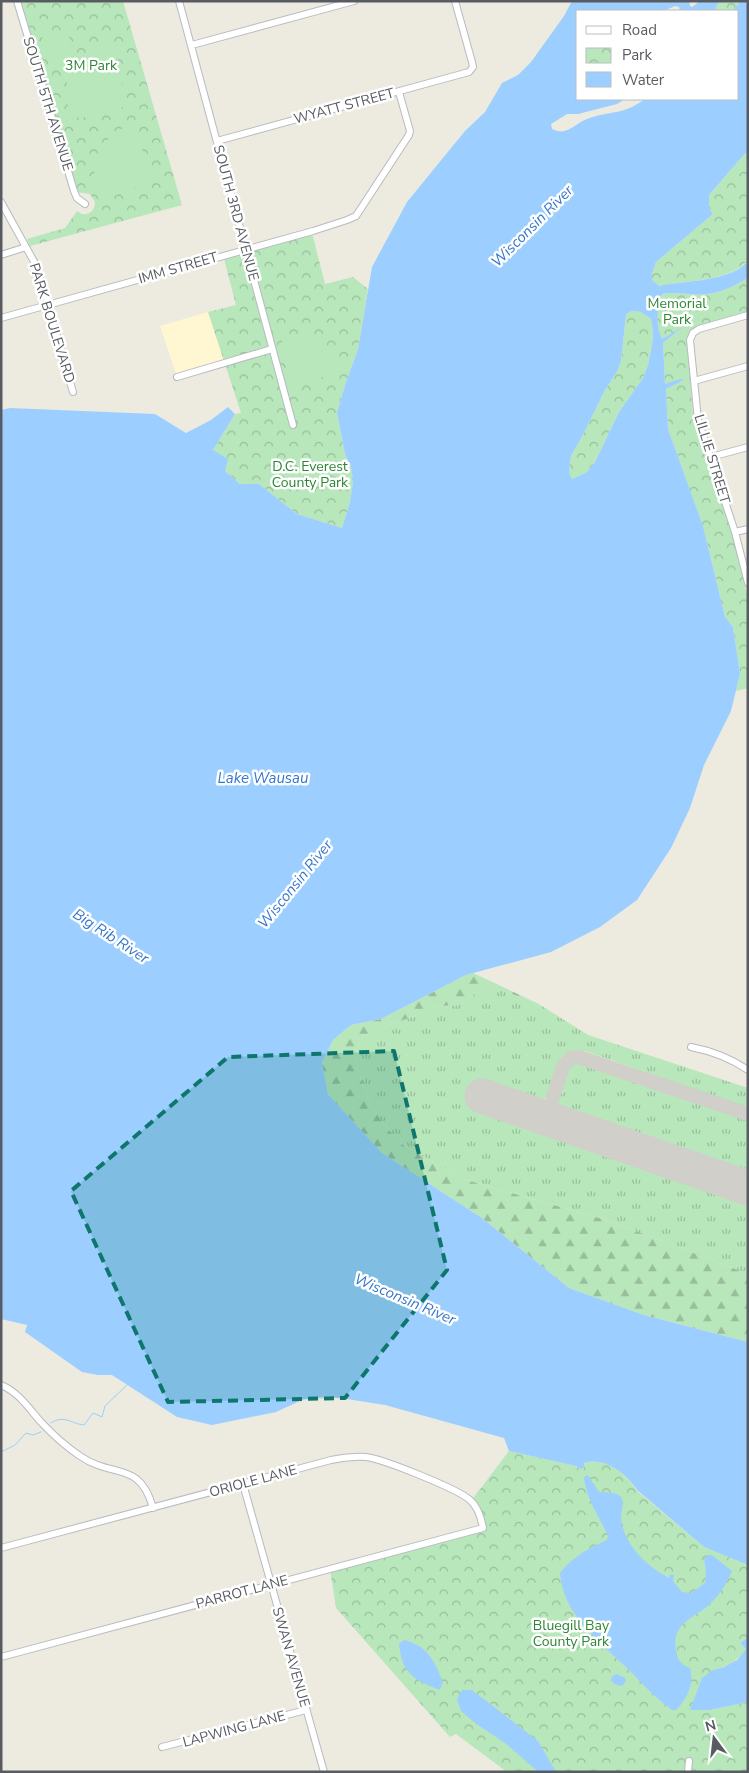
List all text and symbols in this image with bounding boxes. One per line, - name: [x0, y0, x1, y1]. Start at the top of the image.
- legend: [576, 10, 739, 100]
- text: Road: [622, 20, 657, 40]
- street label: SOUTH 5TH AVENUE: [19, 35, 77, 173]
- text: Park: [622, 45, 652, 65]
- park label: 3M Park: [65, 56, 118, 75]
- text: Water: [622, 70, 665, 90]
- street label: WYATT STREET: [292, 83, 397, 129]
- street label: SOUTH 3RD AVENUE: [209, 143, 263, 283]
- water label: Wisconsin River: [487, 180, 578, 271]
- street label: IMM STREET: [136, 247, 221, 288]
- street label: PARK BOULEVARD: [25, 261, 79, 385]
- park label: Memorial Park: [647, 294, 707, 329]
- street label: LILLIE STREET: [689, 412, 735, 507]
- park label: D.C. Everest County Park: [272, 457, 349, 492]
- water label: Lake Wausau: [218, 768, 308, 788]
- water label: Wisconsin River: [253, 835, 337, 932]
- water label: Big Rib River: [69, 904, 153, 968]
- water label: Wisconsin River: [351, 1269, 459, 1330]
- street label: ORIOLE LANE: [207, 1460, 299, 1502]
- street label: PARROT LANE: [194, 1571, 290, 1613]
- street label: SWAN AVENUE: [268, 1605, 314, 1709]
- park label: Bluegill Bay County Park: [533, 1616, 610, 1651]
- street label: LAPWING LANE: [181, 1706, 287, 1752]
- north arrow: [689, 1713, 739, 1763]
- text: N: [703, 1715, 718, 1736]

